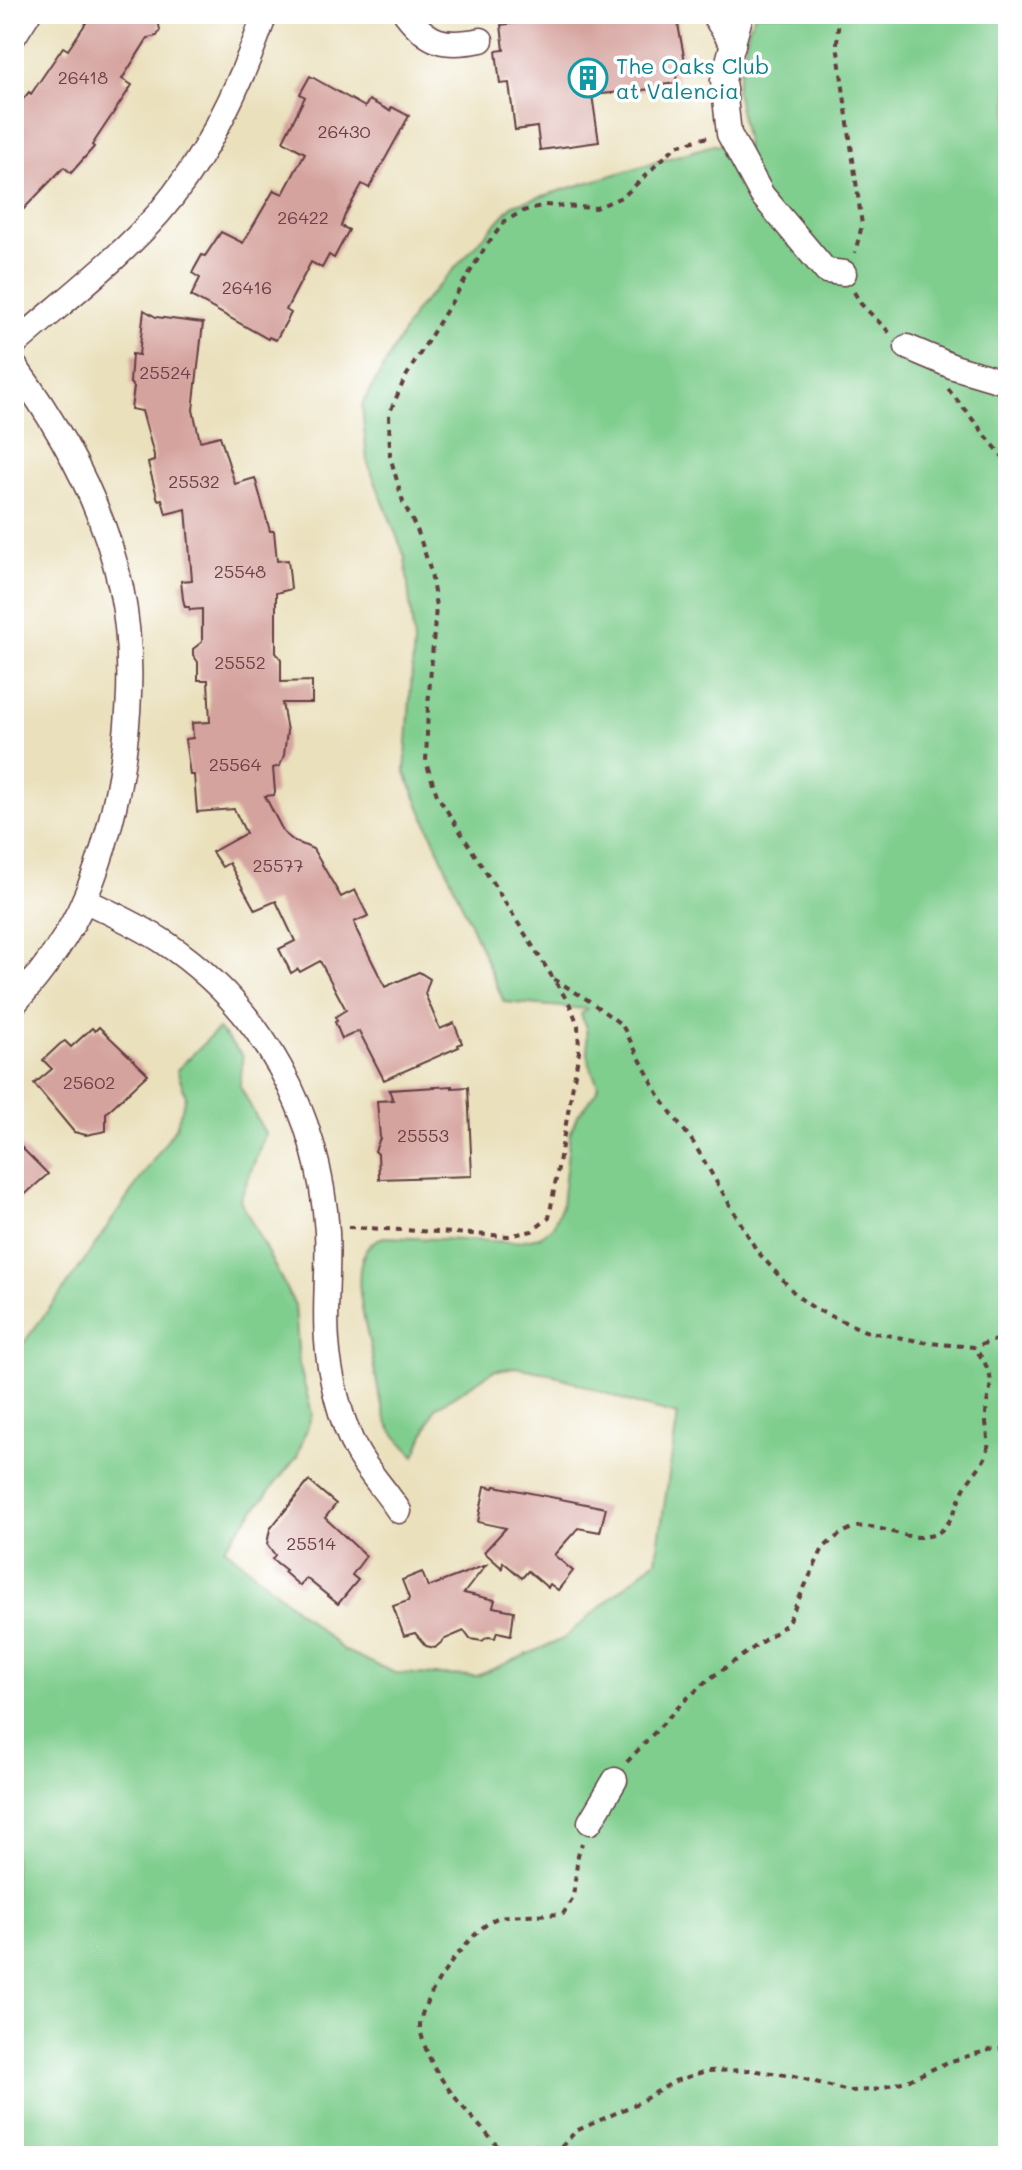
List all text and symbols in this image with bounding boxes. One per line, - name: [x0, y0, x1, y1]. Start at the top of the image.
- place label: The Oaks Club at Valencia: [616, 51, 769, 105]
- building icon: The Oaks Club at Valencia: [567, 57, 609, 99]
- house number: 26418: [58, 65, 108, 89]
- house number: 26430: [317, 119, 371, 143]
- house number: 26422: [277, 205, 329, 229]
- house number: 26416: [222, 275, 272, 299]
- house number: 25524: [139, 360, 191, 384]
- house number: 25532: [168, 469, 220, 493]
- house number: 25548: [214, 559, 266, 583]
- house number: 25552: [214, 650, 266, 674]
- house number: 25564: [209, 752, 262, 776]
- house number: 25577: [252, 853, 304, 877]
- house number: 25602: [63, 1070, 115, 1094]
- house number: 25553: [397, 1123, 449, 1147]
- house number: 25514: [286, 1531, 336, 1555]

